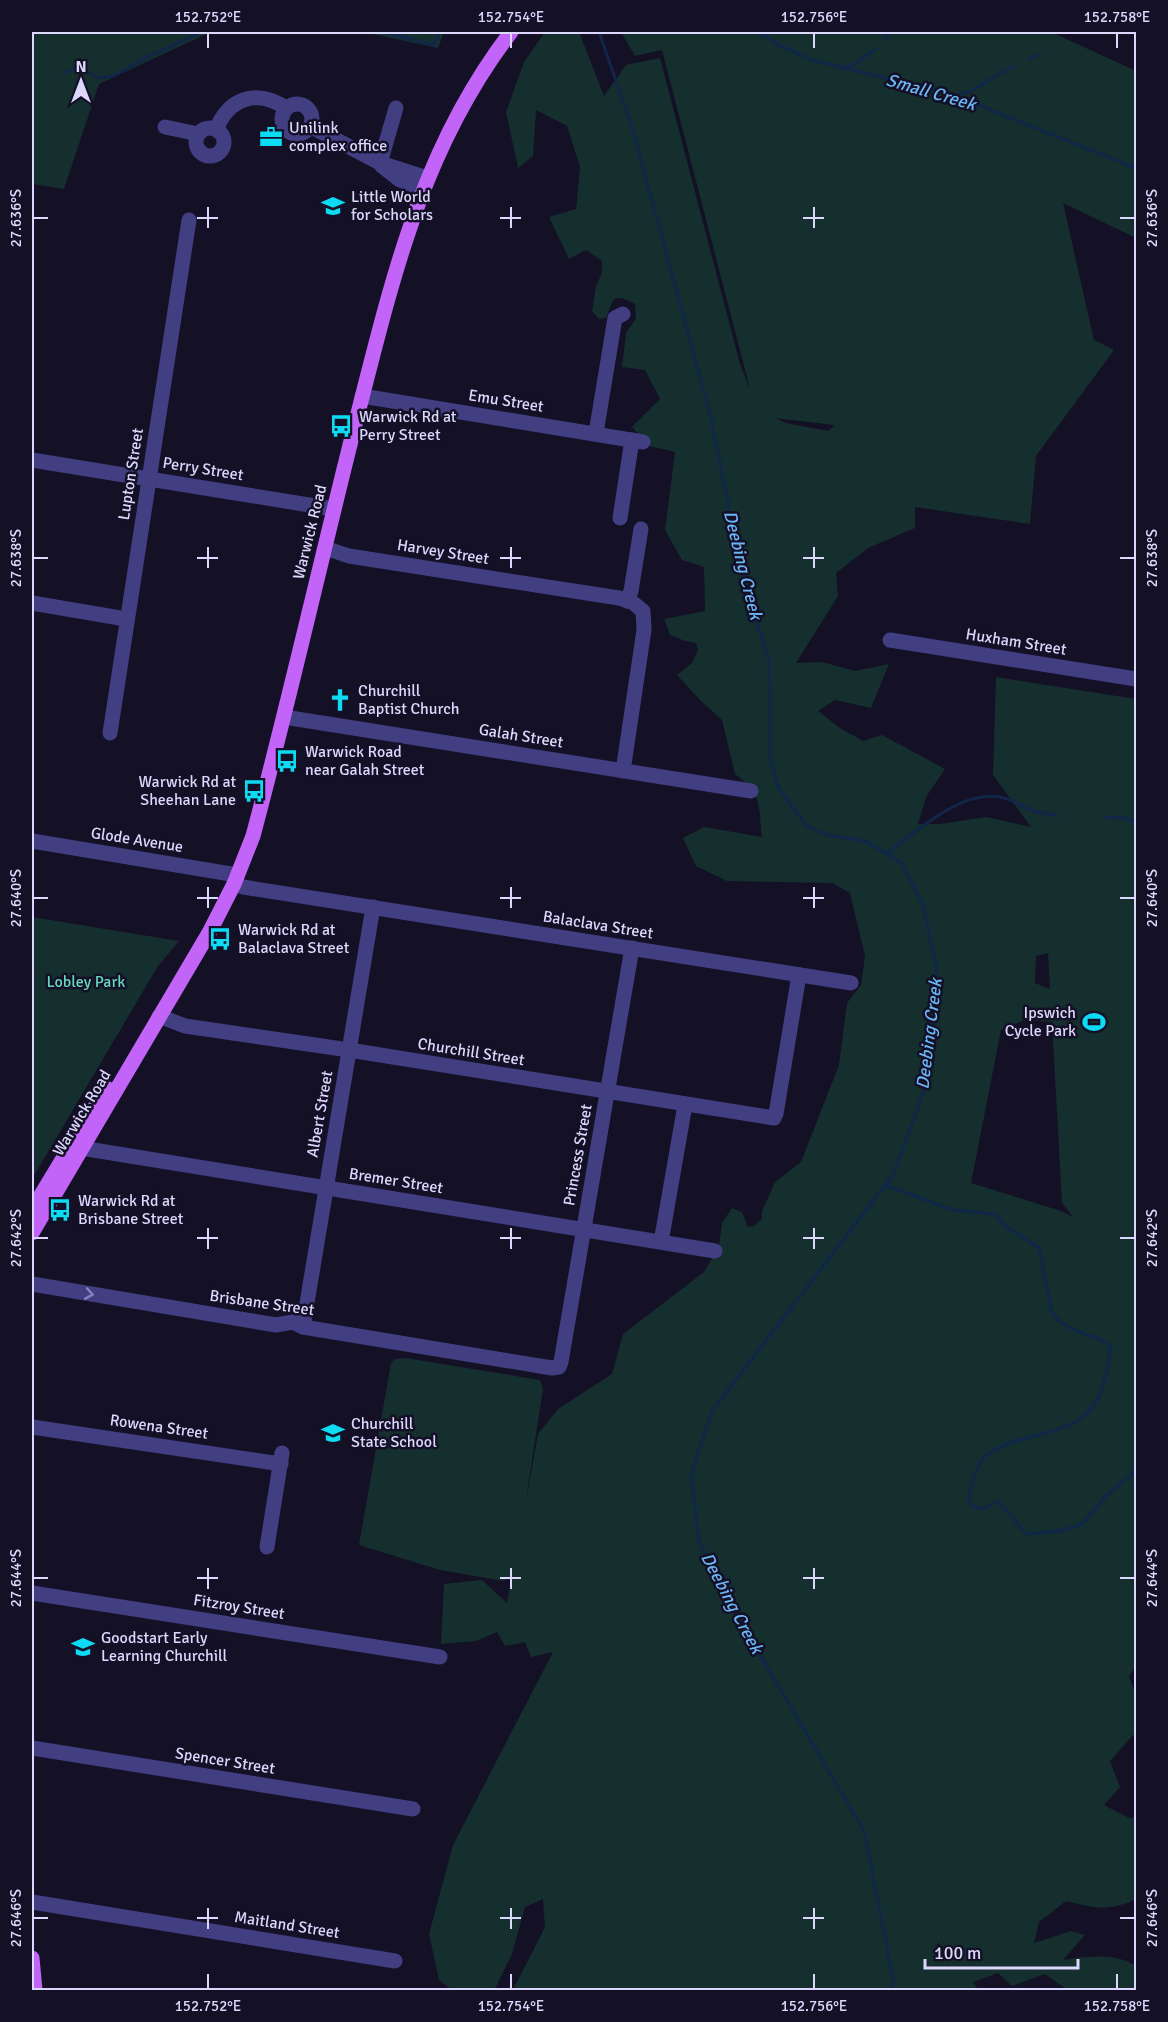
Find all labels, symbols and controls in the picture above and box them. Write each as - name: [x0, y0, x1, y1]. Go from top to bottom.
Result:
- text: 152.752°E: [175, 8, 241, 26]
- text: 152.754°E: [478, 8, 544, 26]
- text: 152.756°E: [781, 8, 847, 26]
- text: 152.758°E: [1084, 8, 1150, 26]
- north arrow: [51, 51, 111, 111]
- text: N: [75, 57, 87, 77]
- water label: Small Creek: [884, 69, 980, 116]
- place label: Unilink complex office: [289, 118, 387, 156]
- office icon: Unilink complex office: [258, 124, 284, 150]
- place label: Little World for Scholars: [351, 187, 433, 225]
- text: 27.636°S: [7, 189, 25, 247]
- text: 27.636°S: [1143, 189, 1161, 247]
- school or university icon: Little World for Scholars: [320, 193, 346, 219]
- street label: Emu Street: [467, 385, 545, 417]
- place label: Warwick Rd at Perry Street: [359, 407, 457, 445]
- bus stop icon: Warwick Rd at Perry Street: [328, 413, 354, 439]
- street label: Lupton Street: [114, 426, 148, 521]
- street label: Perry Street: [161, 453, 245, 485]
- street label: Warwick Road: [289, 483, 331, 581]
- water label: Deebing Creek: [719, 508, 768, 624]
- text: 27.638°S: [7, 529, 25, 587]
- text: 27.638°S: [1143, 529, 1161, 587]
- street label: Harvey Street: [396, 535, 491, 569]
- street label: Huxham Street: [964, 624, 1068, 660]
- place label: Churchill Baptist Church: [358, 681, 459, 719]
- church icon: Churchill Baptist Church: [327, 687, 353, 713]
- street label: Galah Street: [477, 719, 565, 753]
- place label: Warwick Road near Galah Street: [305, 742, 425, 780]
- bus stop icon: Warwick Road near Galah Street: [274, 748, 300, 774]
- place label: Warwick Rd at Sheehan Lane: [139, 772, 236, 810]
- bus stop icon: Warwick Rd at Sheehan Lane: [241, 778, 267, 804]
- street label: Glode Avenue: [89, 823, 185, 857]
- text: 27.640°S: [7, 869, 25, 927]
- text: 27.640°S: [1143, 869, 1161, 927]
- street label: Balaclava Street: [541, 906, 655, 944]
- place label: Warwick Rd at Balaclava Street: [238, 920, 350, 958]
- bus stop icon: Warwick Rd at Balaclava Street: [207, 926, 233, 952]
- park label: Lobley Park: [47, 972, 125, 992]
- water label: Deebing Creek: [911, 975, 947, 1091]
- place label: Ipswich Cycle Park: [1005, 1003, 1076, 1041]
- sports icon: Ipswich Cycle Park: [1081, 1009, 1107, 1035]
- street label: Churchill Street: [416, 1034, 526, 1070]
- street label: Warwick Road: [49, 1066, 115, 1160]
- street label: Albert Street: [303, 1069, 338, 1159]
- street label: Princess Street: [559, 1102, 597, 1207]
- street label: Bremer Street: [348, 1164, 445, 1198]
- place label: Warwick Rd at Brisbane Street: [78, 1191, 184, 1229]
- bus stop icon: Warwick Rd at Brisbane Street: [47, 1197, 73, 1223]
- text: 27.642°S: [7, 1209, 25, 1267]
- text: 27.642°S: [1143, 1209, 1161, 1267]
- street label: Brisbane Street: [208, 1286, 316, 1320]
- one-way arrow: [84, 1287, 94, 1299]
- street label: Rowena Street: [109, 1410, 210, 1444]
- place label: Churchill State School: [351, 1414, 437, 1452]
- school or university icon: Churchill State School: [320, 1420, 346, 1446]
- text: 27.644°S: [7, 1549, 25, 1607]
- water label: Deebing Creek: [696, 1549, 769, 1659]
- text: 27.644°S: [1143, 1549, 1161, 1607]
- street label: Fitzroy Street: [192, 1590, 286, 1624]
- place label: Goodstart Early Learning Churchill: [101, 1628, 228, 1666]
- school or university icon: Goodstart Early Learning Churchill: [70, 1634, 96, 1660]
- street label: Spencer Street: [174, 1743, 277, 1779]
- text: 27.646°S: [7, 1889, 25, 1947]
- text: 27.646°S: [1143, 1889, 1161, 1947]
- street label: Maitland Street: [233, 1907, 341, 1943]
- scale bar: [925, 1932, 1078, 1970]
- text: 100 m: [934, 1942, 981, 1964]
- text: 152.752°E: [175, 1997, 241, 2015]
- text: 152.754°E: [478, 1997, 544, 2015]
- text: 152.756°E: [781, 1997, 847, 2015]
- text: 152.758°E: [1084, 1997, 1150, 2015]

